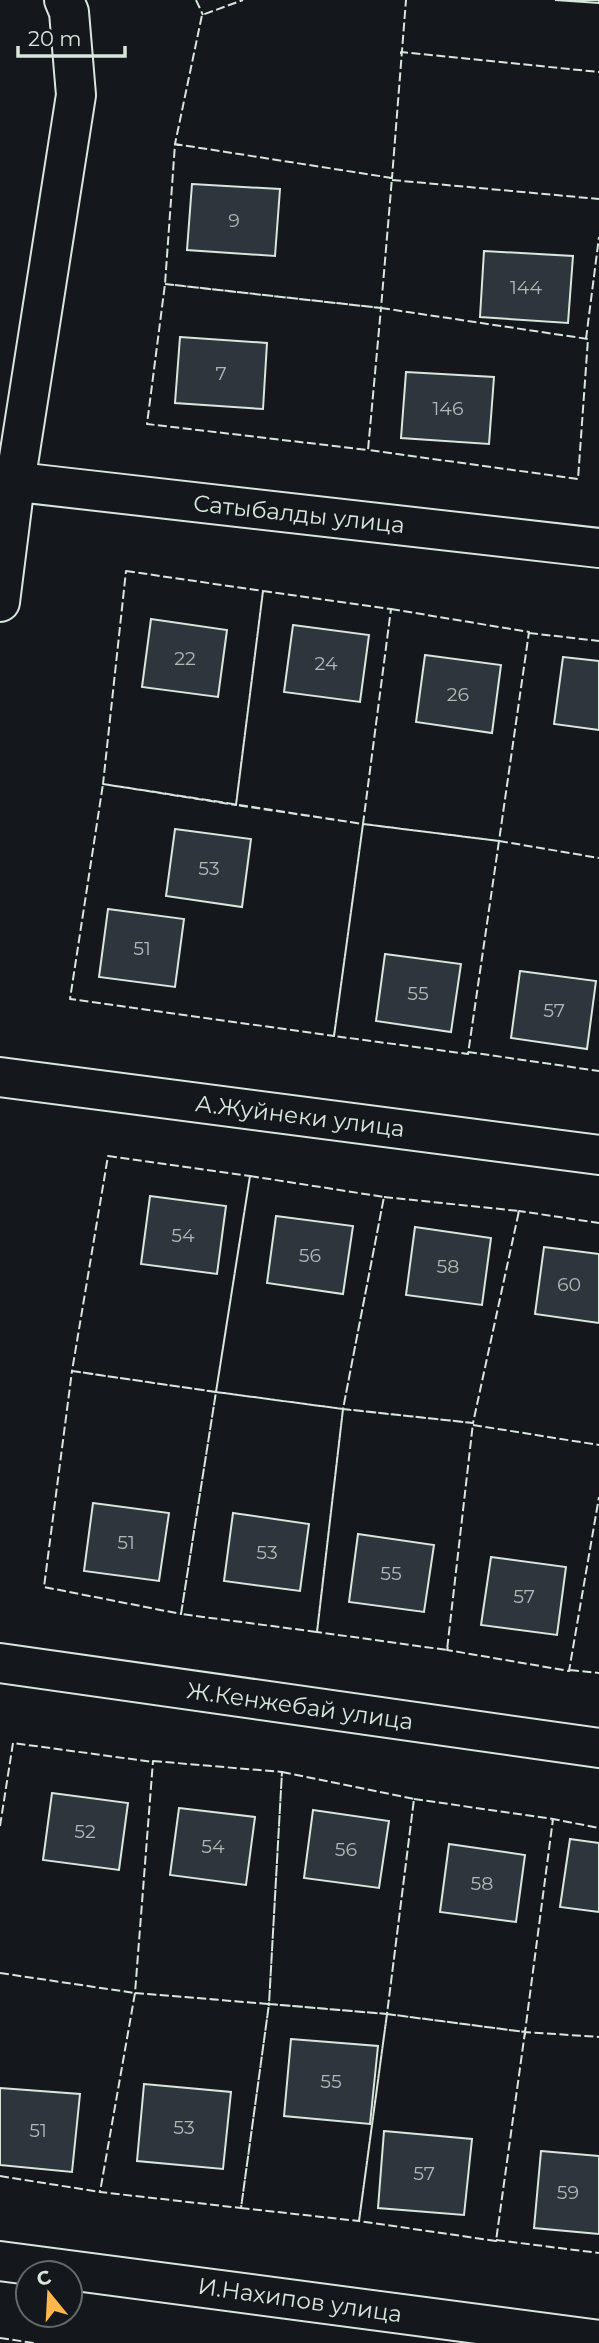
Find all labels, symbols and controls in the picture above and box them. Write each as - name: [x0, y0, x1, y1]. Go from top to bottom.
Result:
- scale bar: [18, 14, 124, 58]
- text: 20 m: [28, 26, 82, 51]
- house number: 9: [228, 209, 240, 232]
- house number: 144: [510, 276, 542, 299]
- house number: 7: [215, 362, 227, 385]
- house number: 146: [433, 397, 464, 420]
- street label: Сатыбалды улица: [192, 489, 406, 539]
- house number: 22: [174, 647, 196, 670]
- house number: 24: [315, 652, 338, 675]
- house number: 26: [447, 683, 469, 706]
- house number: 53: [198, 857, 220, 880]
- house number: 51: [133, 937, 151, 960]
- house number: 55: [407, 982, 429, 1005]
- house number: 57: [543, 999, 565, 1022]
- street label: А.Жуйнеки улица: [194, 1089, 406, 1143]
- house number: 54: [171, 1224, 195, 1247]
- house number: 56: [299, 1244, 321, 1267]
- house number: 58: [437, 1255, 459, 1278]
- house number: 60: [557, 1273, 581, 1296]
- house number: 51: [117, 1531, 135, 1554]
- house number: 53: [256, 1541, 278, 1564]
- house number: 55: [380, 1562, 402, 1585]
- house number: 57: [513, 1585, 535, 1608]
- street label: Ж.Кенжебай улица: [185, 1676, 415, 1736]
- house number: 52: [74, 1820, 96, 1843]
- house number: 54: [201, 1835, 225, 1858]
- house number: 56: [335, 1838, 357, 1861]
- house number: 58: [471, 1872, 493, 1895]
- house number: 55: [320, 2070, 342, 2093]
- house number: 53: [173, 2116, 195, 2139]
- house number: 51: [29, 2119, 47, 2142]
- house number: 57: [413, 2162, 435, 2185]
- house number: 59: [557, 2181, 579, 2204]
- north arrow: [14, 2259, 84, 2329]
- text: С: [34, 2265, 54, 2291]
- street label: И.Нахипов улица: [196, 2272, 404, 2328]

